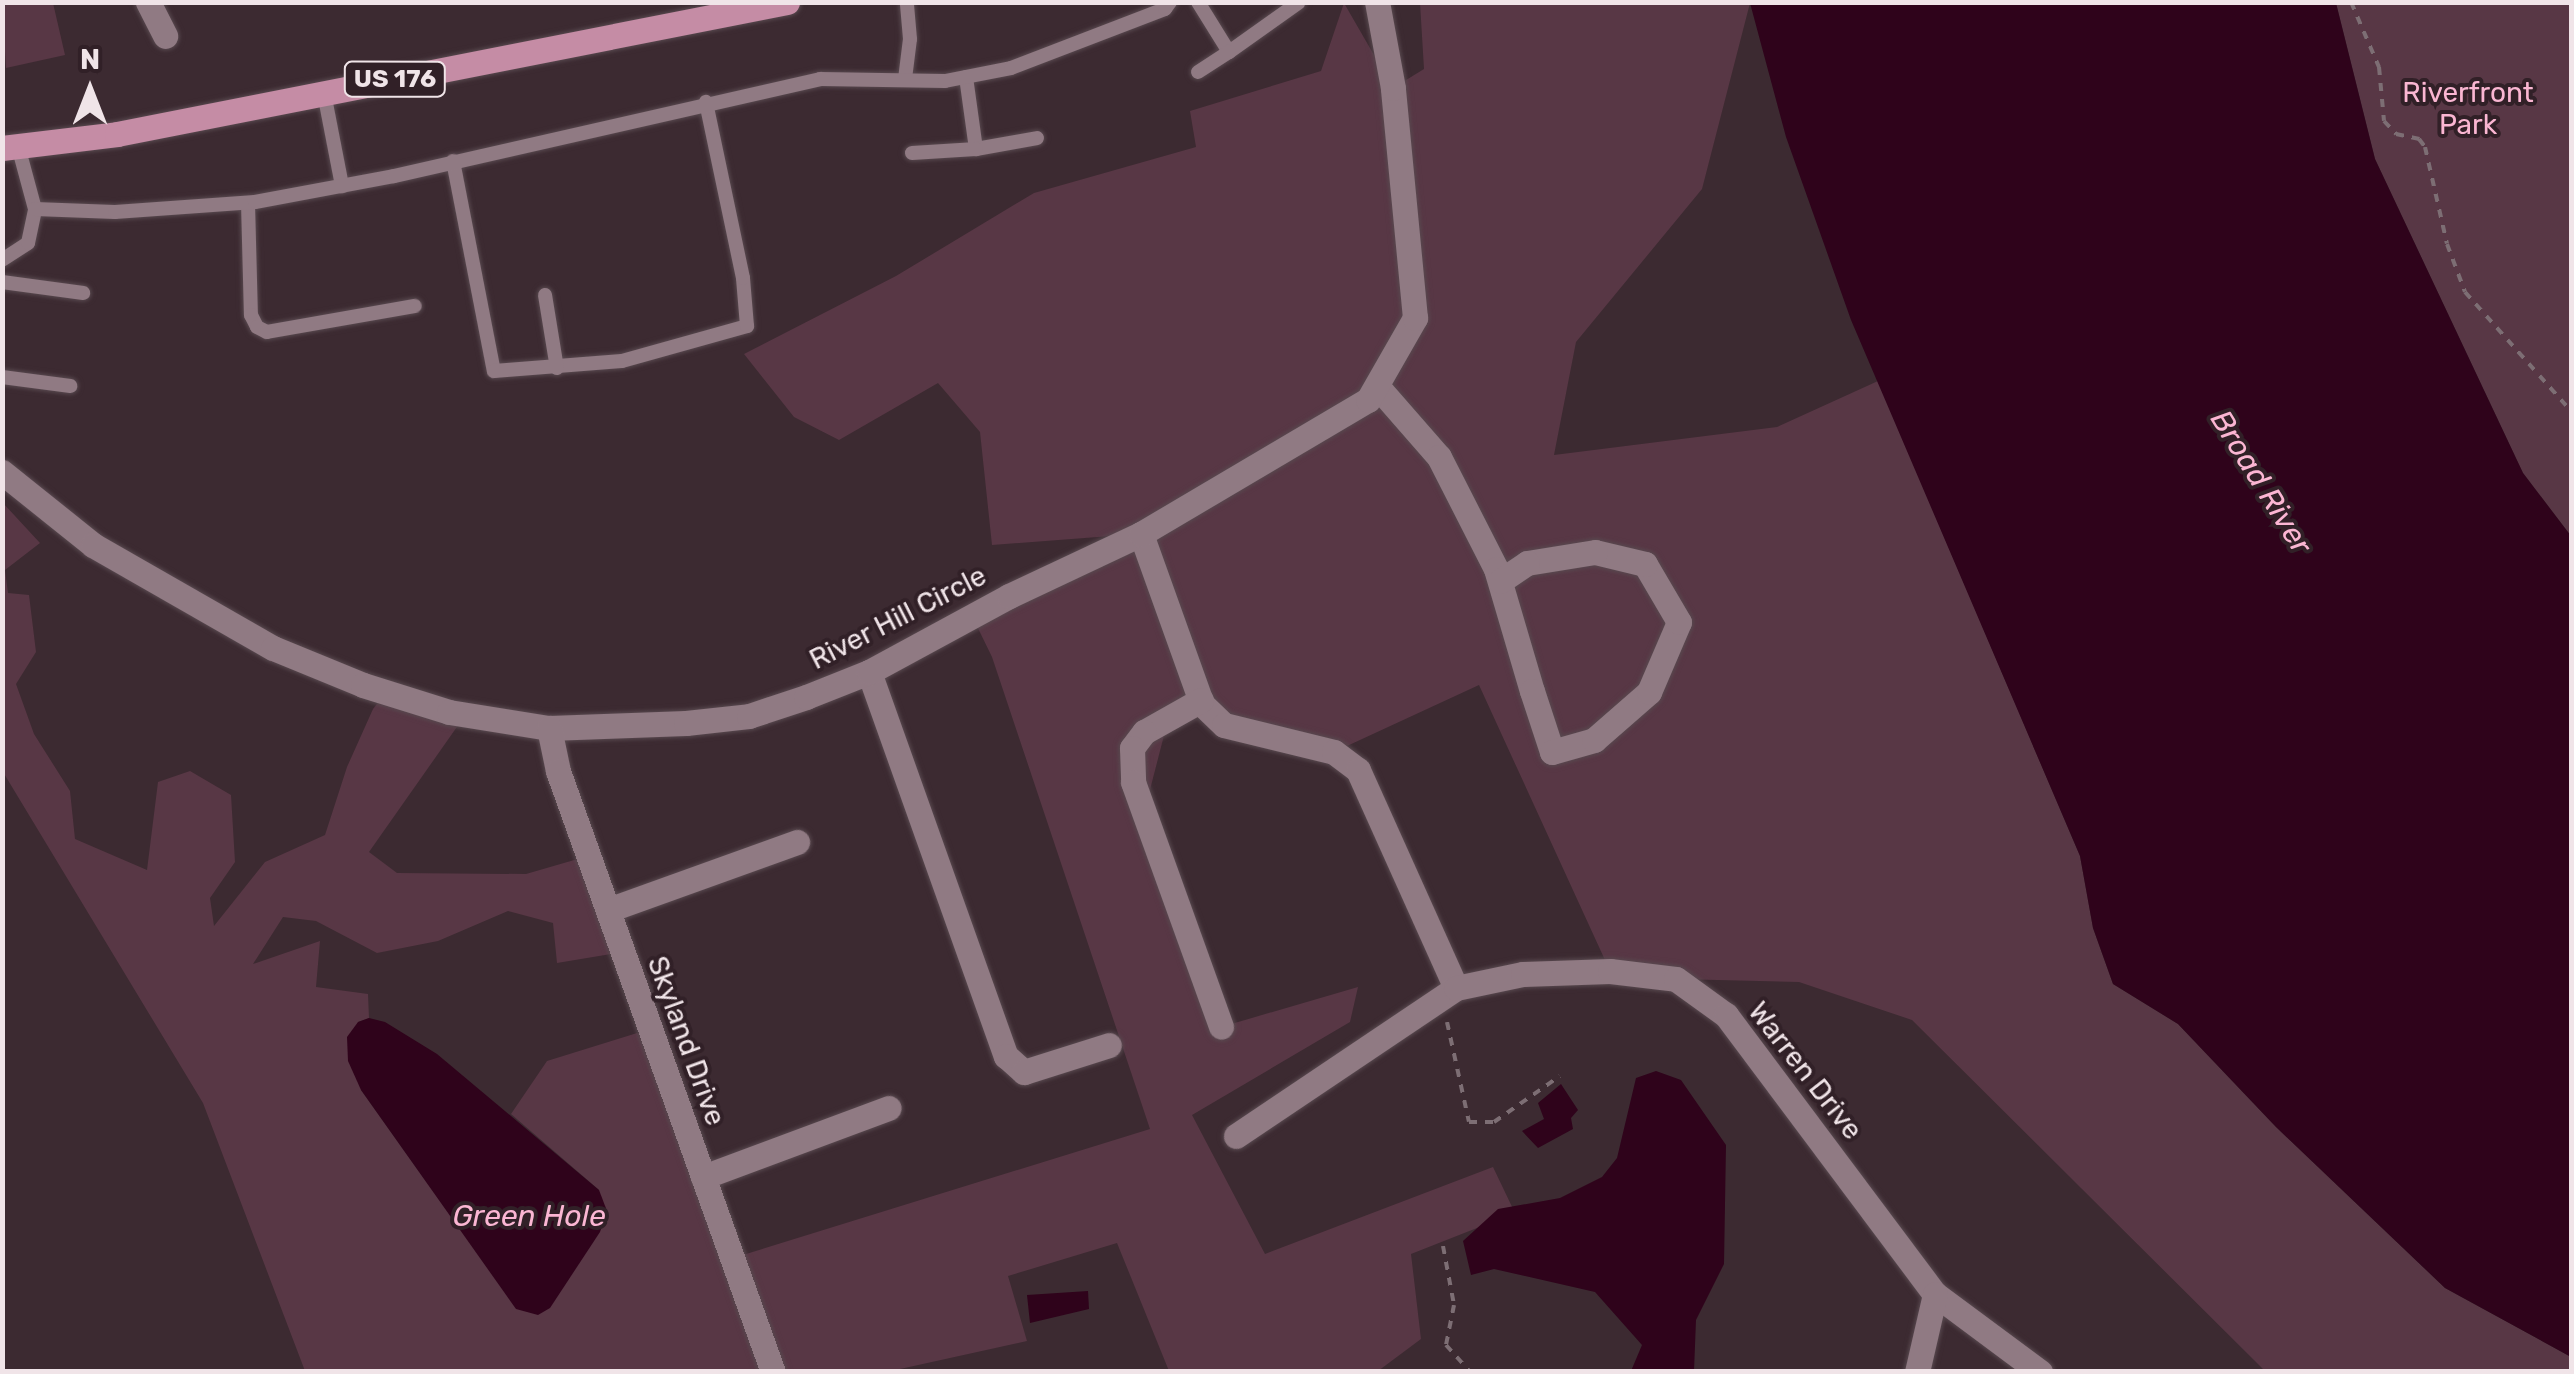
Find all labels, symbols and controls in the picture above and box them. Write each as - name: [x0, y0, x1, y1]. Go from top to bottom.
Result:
- north arrow: [40, 40, 140, 140]
- text: N: [80, 43, 100, 76]
- road number: US 176: [342, 59, 448, 99]
- park label: Riverfront Park: [2402, 76, 2534, 142]
- water label: Broad River: [2203, 404, 2319, 560]
- street label: River Hill Circle: [804, 559, 992, 677]
- street label: Skyland Drive: [640, 952, 732, 1130]
- street label: Warren Drive: [1741, 996, 1869, 1146]
- water label: Green Hole: [452, 1198, 606, 1234]

